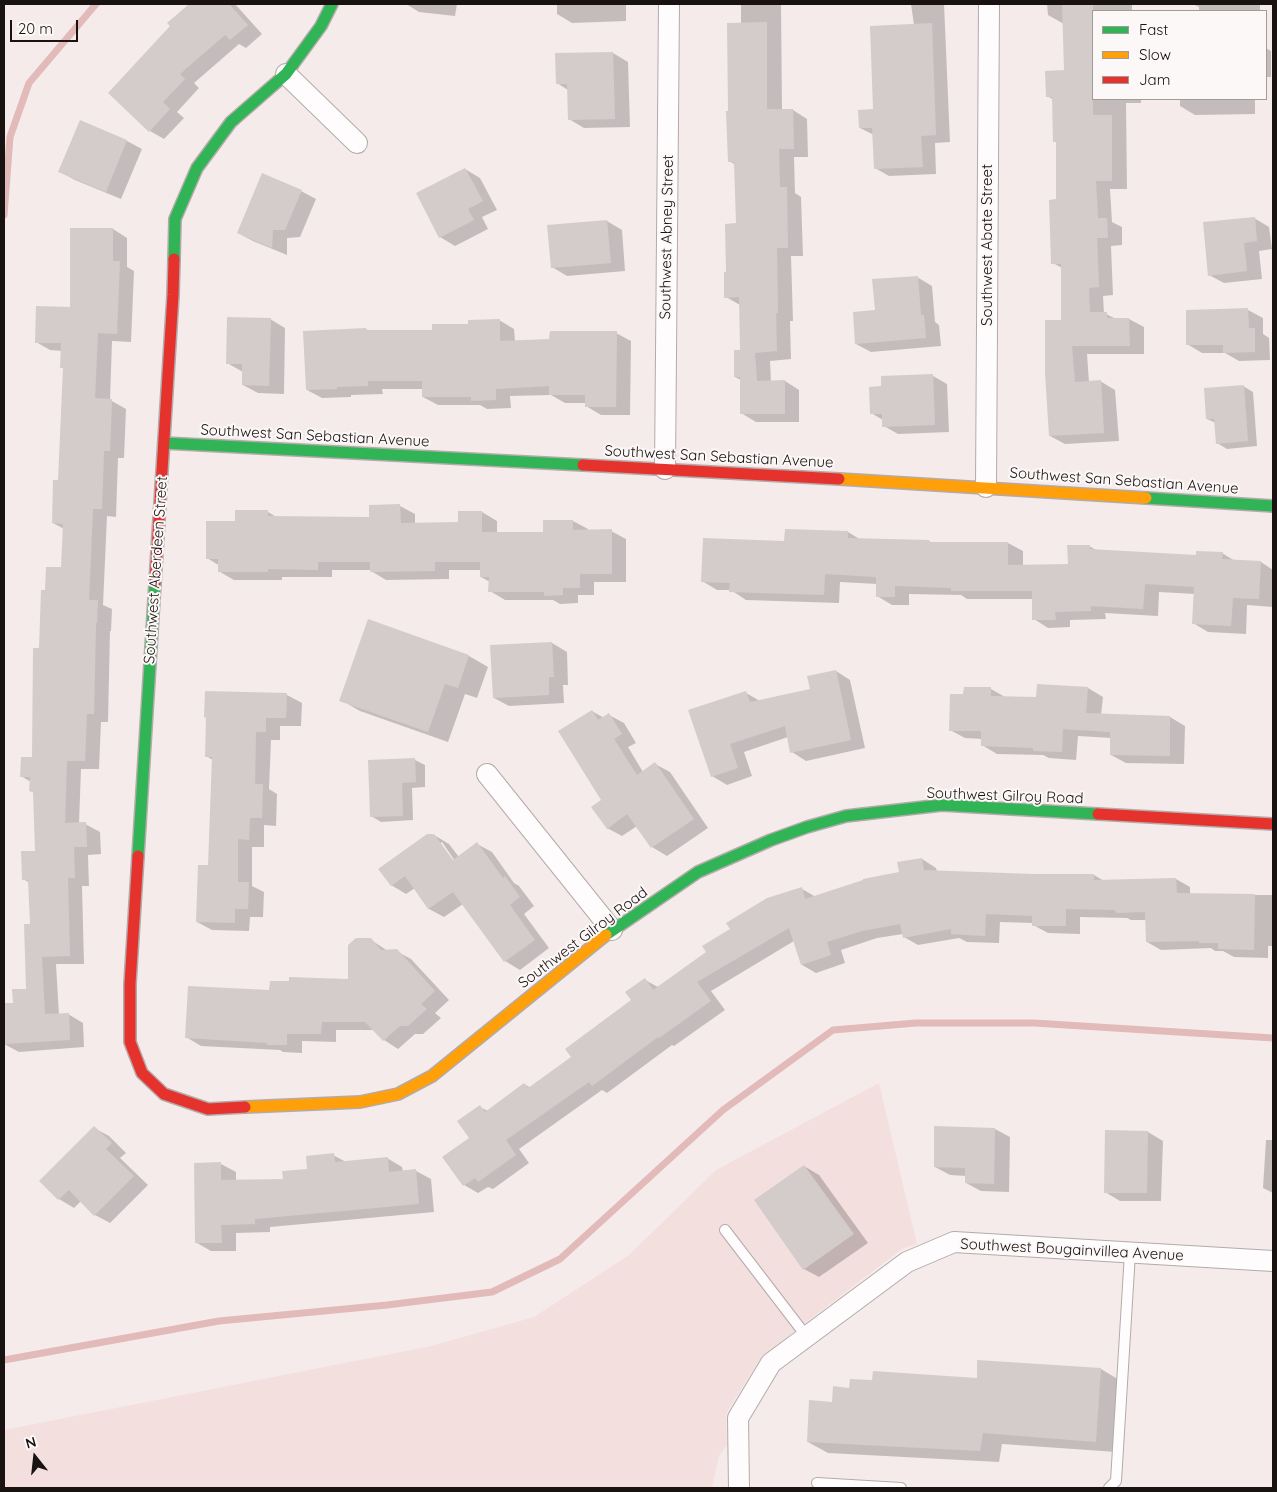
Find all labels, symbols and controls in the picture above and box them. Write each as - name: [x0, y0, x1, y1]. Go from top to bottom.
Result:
- scale bar: [12, 10, 80, 42]
- legend: [1092, 10, 1267, 100]
- text: 20 m: [18, 19, 53, 38]
- text: Fast: [1139, 20, 1168, 39]
- text: Slow: [1139, 45, 1171, 64]
- text: Jam: [1139, 70, 1170, 89]
- street label: Southwest Abney Street: [657, 154, 677, 320]
- street label: Southwest Abate Street: [978, 164, 996, 326]
- street label: Southwest San Sebastian Avenue: [200, 421, 430, 451]
- street label: Southwest San Sebastian Avenue: [604, 442, 834, 472]
- street label: Southwest San Sebastian Avenue: [1009, 464, 1239, 498]
- street label: Southwest Aberdeen Street: [140, 476, 172, 664]
- street label: Southwest Gilroy Road: [926, 784, 1084, 808]
- street label: Southwest Gilroy Road: [515, 884, 651, 992]
- street label: Southwest Bougainvillea Avenue: [960, 1235, 1184, 1265]
- north arrow: [10, 1432, 60, 1482]
- text: N: [23, 1433, 38, 1453]

